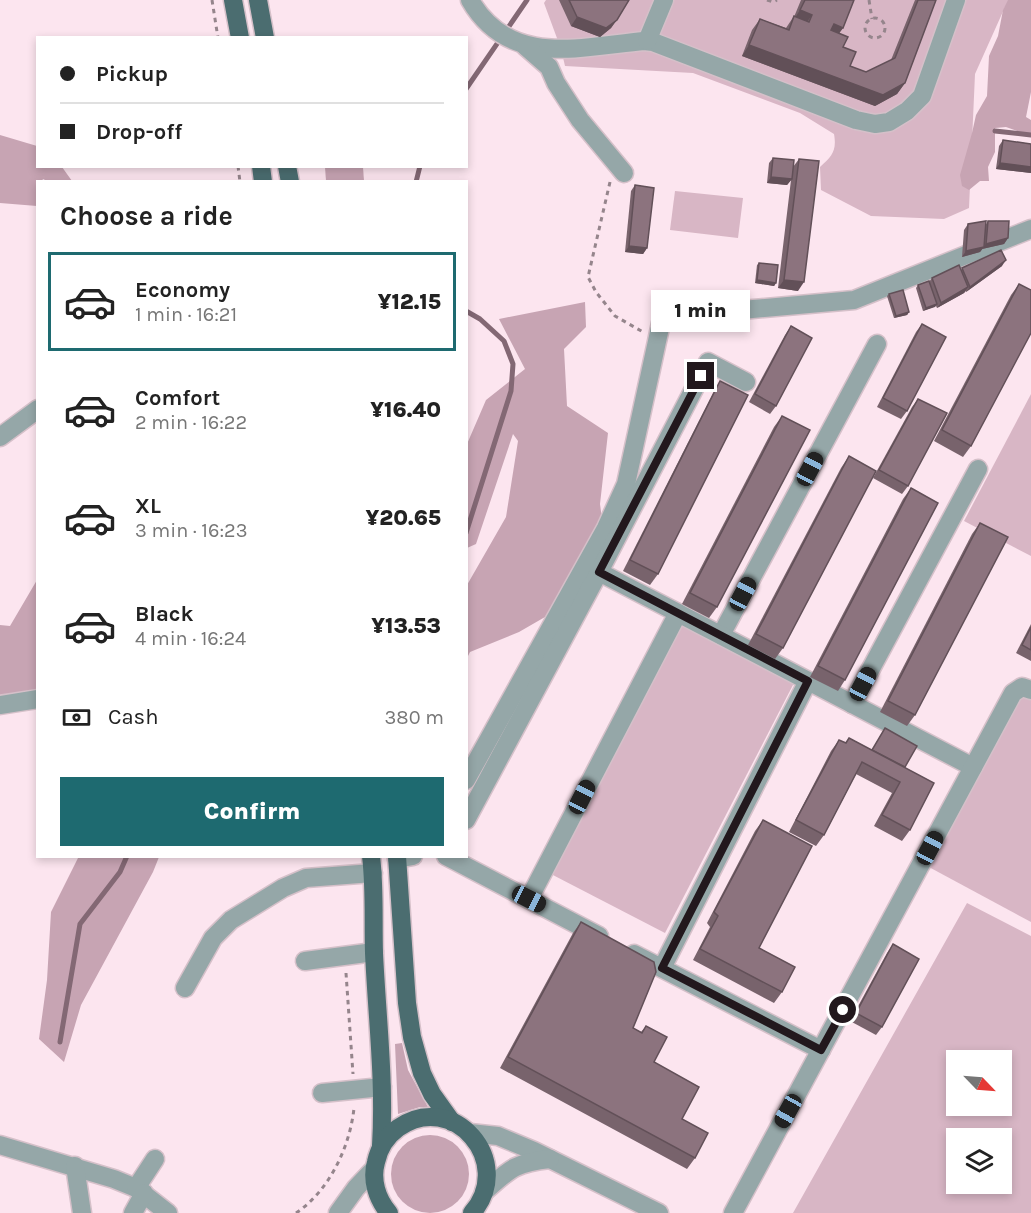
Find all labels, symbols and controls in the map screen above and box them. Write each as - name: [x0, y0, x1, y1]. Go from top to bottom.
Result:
- text: Pickup: [96, 61, 168, 87]
- text: Drop-off: [96, 119, 182, 145]
- text: Choose a ride: [60, 200, 233, 232]
- icon: car: [63, 275, 117, 329]
- text: Economy: [135, 277, 230, 303]
- text: ¥12.15: [378, 289, 441, 315]
- callout: 1 min: [652, 289, 750, 331]
- text: 1 min: [674, 299, 727, 322]
- text: 1 min · 16:21: [135, 303, 237, 326]
- route end: [687, 362, 714, 389]
- icon: car: [63, 383, 117, 437]
- text: Comfort: [135, 385, 220, 411]
- text: ¥16.40: [370, 397, 441, 423]
- text: 2 min · 16:22: [135, 411, 247, 434]
- car: [794, 449, 826, 489]
- icon: car: [63, 491, 117, 545]
- text: XL: [135, 493, 161, 519]
- text: ¥20.65: [366, 505, 441, 531]
- text: 3 min · 16:23: [135, 519, 247, 542]
- car: [727, 574, 759, 614]
- icon: car: [63, 599, 117, 653]
- text: Black: [135, 601, 194, 627]
- text: ¥13.53: [371, 613, 441, 639]
- text: 4 min · 16:24: [135, 627, 246, 650]
- car: [847, 664, 879, 704]
- icon: cash: [60, 701, 93, 734]
- text: Cash: [108, 704, 158, 730]
- text: 380 m: [385, 706, 444, 729]
- button: Confirm: [60, 777, 444, 846]
- car: [566, 777, 598, 817]
- car: [914, 828, 946, 868]
- car: [509, 883, 549, 915]
- route start: [829, 996, 856, 1023]
- north arrow: [946, 1050, 1012, 1116]
- map controls: [946, 1050, 1012, 1194]
- car: [771, 1091, 805, 1131]
- button: layers: [946, 1128, 1012, 1194]

